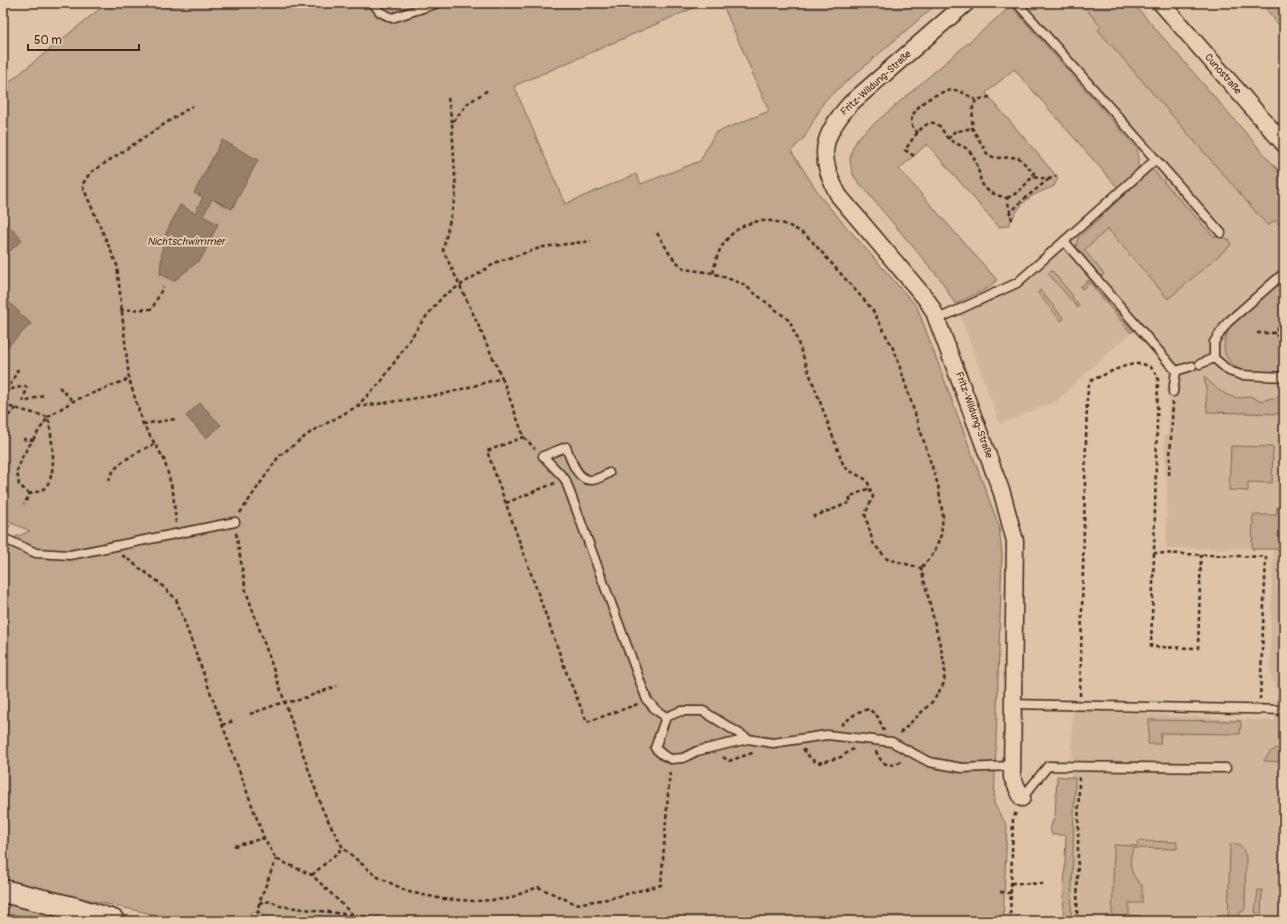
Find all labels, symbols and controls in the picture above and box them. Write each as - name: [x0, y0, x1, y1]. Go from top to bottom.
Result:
- scale bar: [28, 26, 139, 52]
- text: 50 m: [34, 33, 62, 48]
- street label: Fritz-Wildung-Straße: [838, 48, 914, 118]
- street label: Cunostraße: [1202, 51, 1244, 97]
- water label: Nichtschwimmer: [147, 235, 227, 248]
- street label: Fritz-Wildung-Straße: [953, 370, 995, 460]

